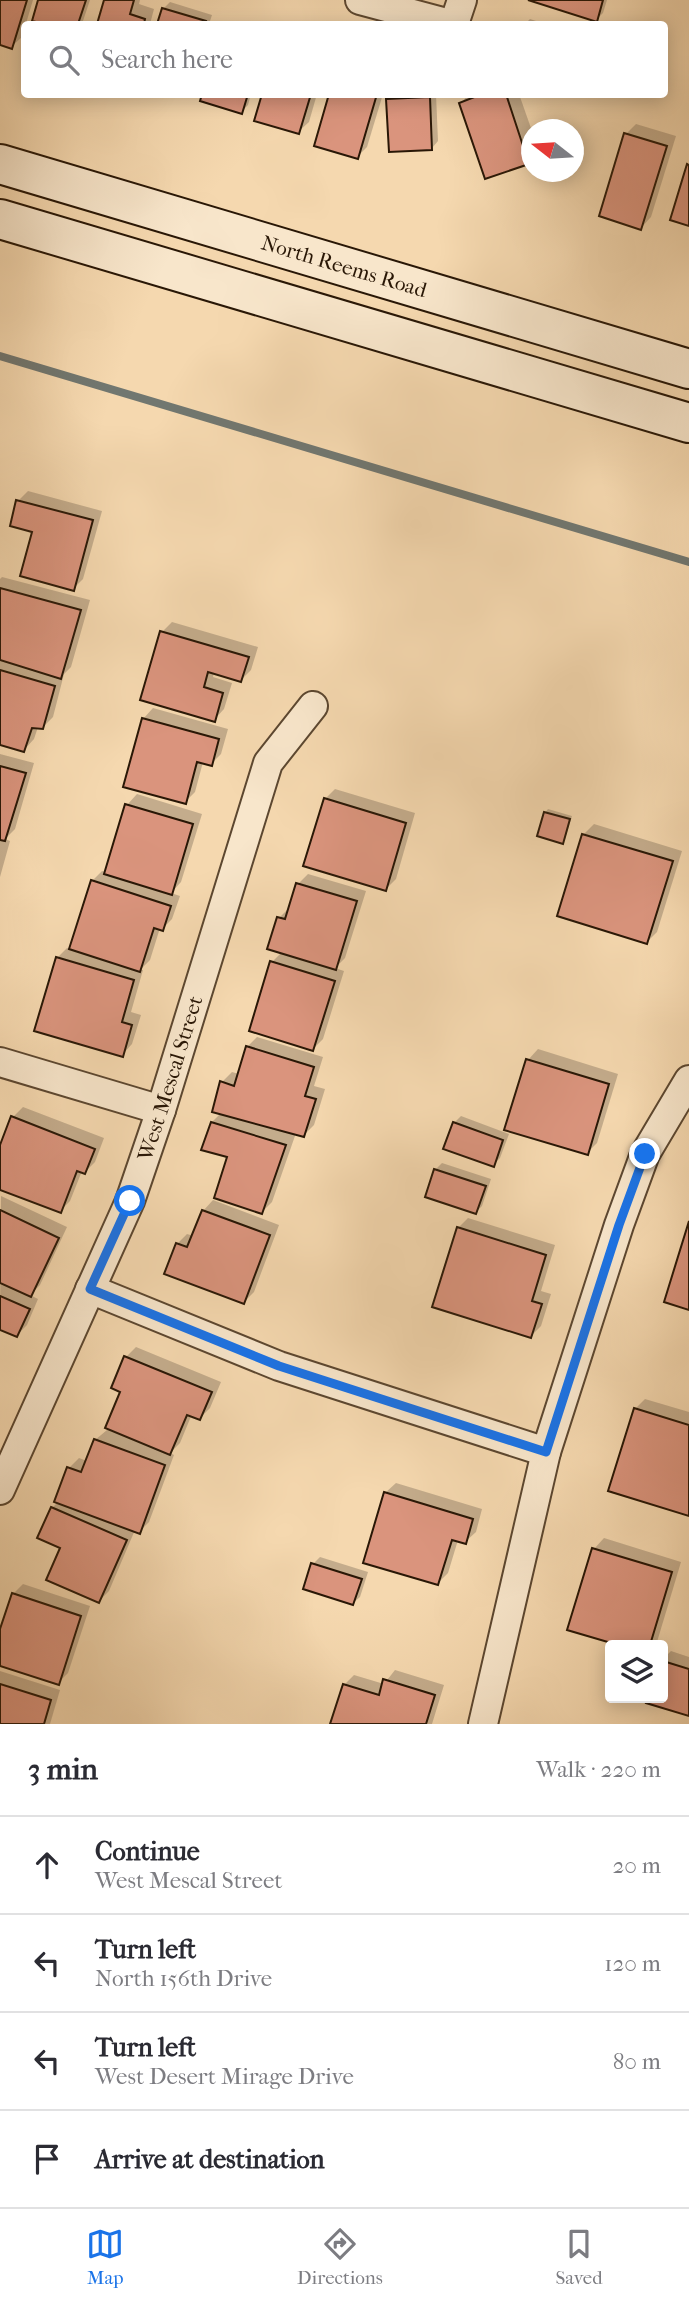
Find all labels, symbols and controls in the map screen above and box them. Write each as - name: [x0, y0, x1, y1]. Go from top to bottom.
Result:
- search box: [21, 21, 668, 98]
- icon: search: [45, 41, 83, 79]
- text: Search here: [101, 44, 233, 75]
- north arrow: [521, 119, 584, 182]
- street label: North Reems Road: [259, 230, 430, 302]
- street label: West Mescal Street: [132, 993, 208, 1165]
- route end: [629, 1138, 660, 1169]
- route start: [114, 1185, 145, 1216]
- map controls: [605, 1640, 668, 1703]
- button: layers: [605, 1640, 668, 1703]
- text: 3 min: [28, 1752, 98, 1787]
- text: Walk · 220 m: [536, 1756, 661, 1783]
- text: Continue: [95, 1836, 200, 1867]
- icon: ahead: [28, 1846, 66, 1884]
- text: 20 m: [612, 1852, 661, 1879]
- text: West Mescal Street: [95, 1867, 282, 1894]
- text: Turn left: [95, 1934, 196, 1965]
- icon: left: [28, 1944, 66, 1982]
- text: 120 m: [604, 1950, 661, 1977]
- text: North 156th Drive: [95, 1965, 272, 1992]
- text: Turn left: [95, 2032, 196, 2063]
- icon: left: [28, 2042, 66, 2080]
- text: 80 m: [613, 2048, 661, 2075]
- text: West Desert Mirage Drive: [95, 2063, 354, 2090]
- icon: arrive: [28, 2140, 66, 2178]
- text: Arrive at destination: [95, 2144, 325, 2175]
- tab: Map: [86, 2225, 124, 2289]
- tab: Directions: [297, 2225, 383, 2289]
- tab: Saved: [555, 2225, 603, 2289]

